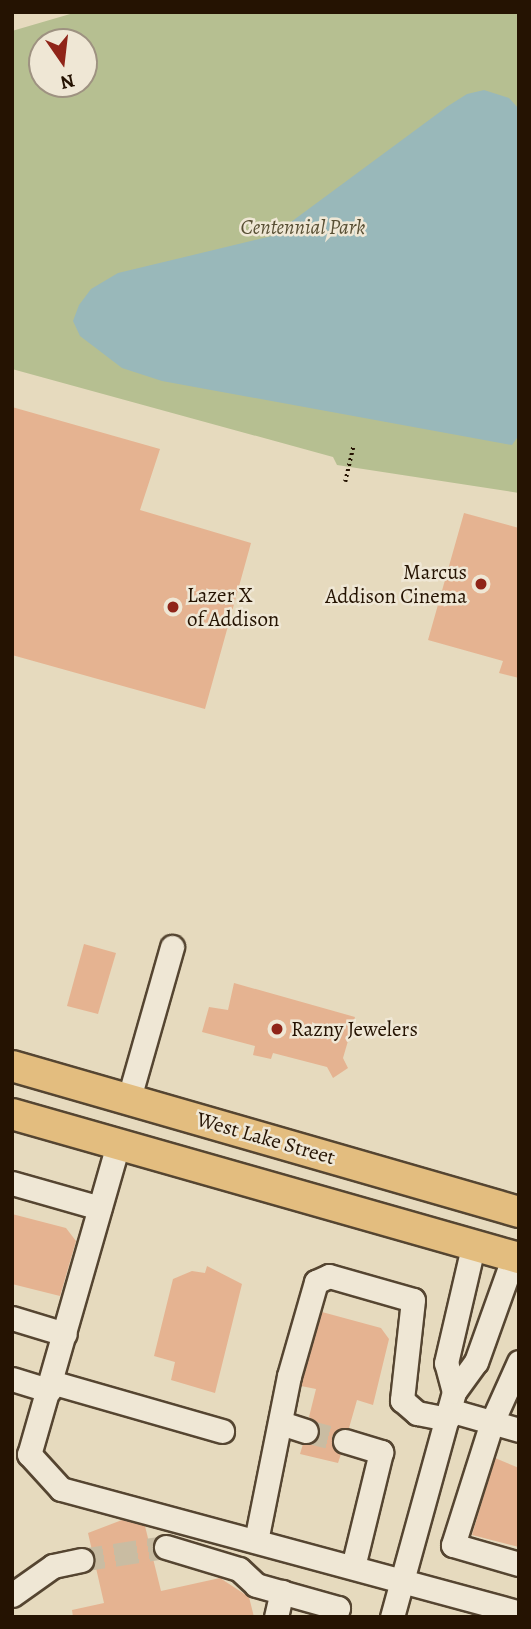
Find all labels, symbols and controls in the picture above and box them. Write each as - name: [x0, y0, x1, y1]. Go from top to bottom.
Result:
- north arrow: [28, 28, 98, 98]
- text: N: [58, 67, 77, 96]
- park label: Centennial Park: [241, 214, 365, 240]
- place label: Marcus Addison Cinema: [325, 559, 467, 609]
- marker: Marcus Addison Cinema: [473, 576, 489, 592]
- place label: Lazer X of Addison: [187, 582, 279, 632]
- marker: Lazer X of Addison: [165, 599, 181, 615]
- place label: Razny Jewelers: [291, 1016, 418, 1042]
- marker: Razny Jewelers: [269, 1021, 285, 1037]
- street label: West Lake Street: [194, 1106, 338, 1170]

